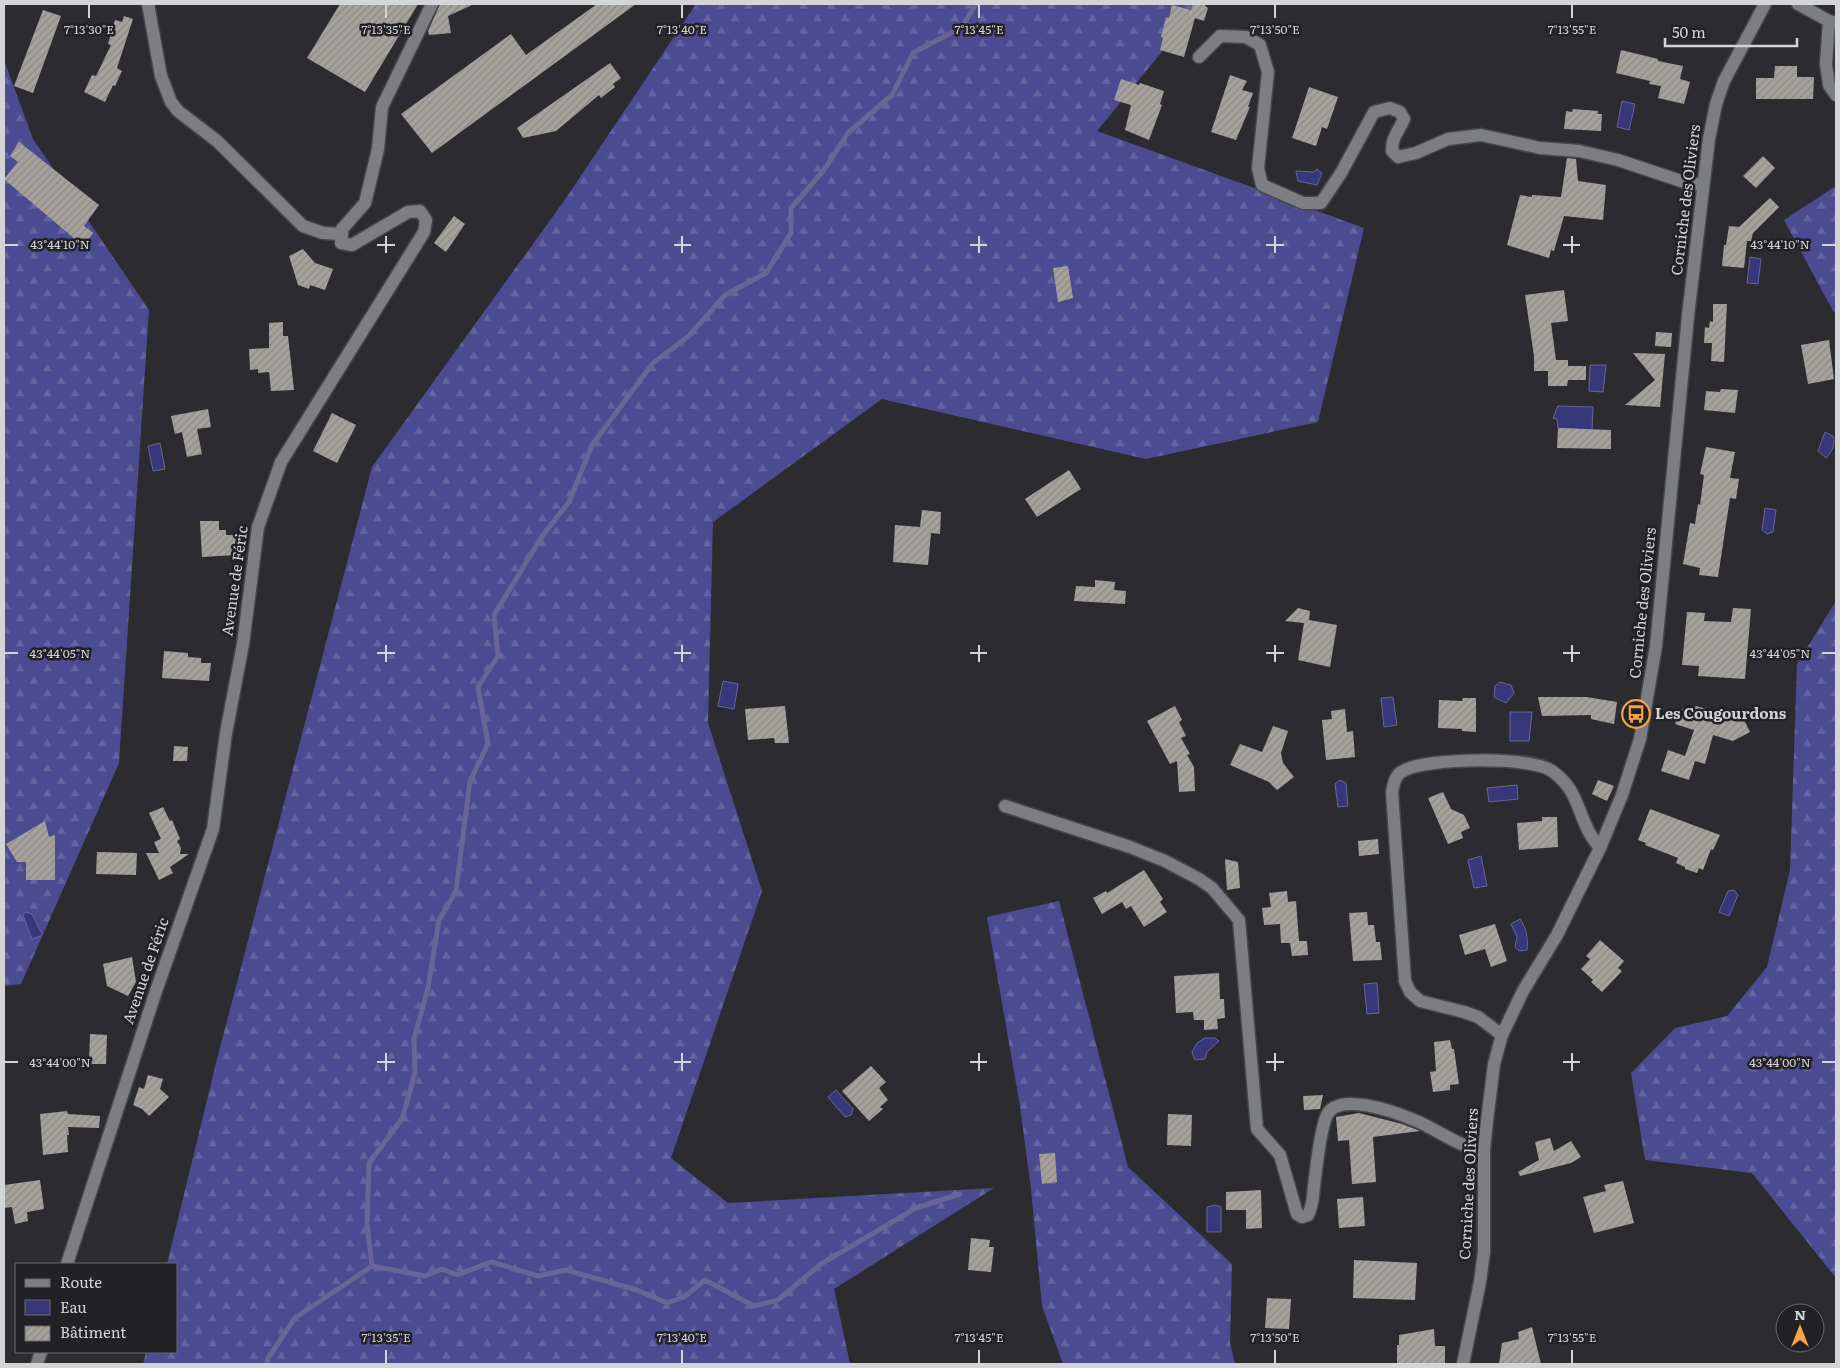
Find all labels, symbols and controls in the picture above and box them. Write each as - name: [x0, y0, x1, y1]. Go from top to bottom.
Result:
- scale bar: [1665, 15, 1798, 47]
- text: 7°13'30"E: [64, 20, 114, 38]
- text: 7°13'35"E: [361, 20, 411, 38]
- text: 7°13'40"E: [657, 20, 707, 38]
- text: 7°13'45"E: [954, 20, 1004, 38]
- text: 7°13'50"E: [1250, 20, 1300, 38]
- text: 7°13'55"E: [1548, 20, 1597, 38]
- text: 50 m: [1672, 20, 1706, 43]
- street label: Corniche des Oliviers: [1664, 123, 1705, 277]
- text: 43°44'10"N: [30, 235, 90, 253]
- text: 43°44'10"N: [1750, 235, 1810, 253]
- street label: Avenue de Féric: [214, 524, 253, 638]
- street label: Corniche des Oliviers: [1622, 526, 1661, 679]
- text: 43°44'05"N: [30, 644, 90, 662]
- text: 43°44'05"N: [1750, 644, 1810, 662]
- bus stop icon: Les Cougourdons: [1621, 699, 1651, 729]
- place label: Les Cougourdons: [1655, 701, 1787, 724]
- street label: Avenue de Féric: [116, 914, 174, 1027]
- text: 43°44'00"N: [29, 1053, 91, 1071]
- text: 43°44'00"N: [1749, 1053, 1811, 1071]
- street label: Corniche des Oliviers: [1452, 1107, 1483, 1260]
- legend: [15, 1263, 178, 1353]
- text: Route: [60, 1270, 102, 1293]
- text: Eau: [60, 1295, 87, 1318]
- north arrow: [1775, 1303, 1825, 1353]
- text: N: [1794, 1304, 1806, 1324]
- text: Bâtiment: [60, 1320, 126, 1343]
- text: 7°13'35"E: [361, 1328, 411, 1346]
- text: 7°13'40"E: [657, 1328, 707, 1346]
- text: 7°13'45"E: [954, 1328, 1004, 1346]
- text: 7°13'50"E: [1250, 1328, 1300, 1346]
- text: 7°13'55"E: [1548, 1328, 1597, 1346]

